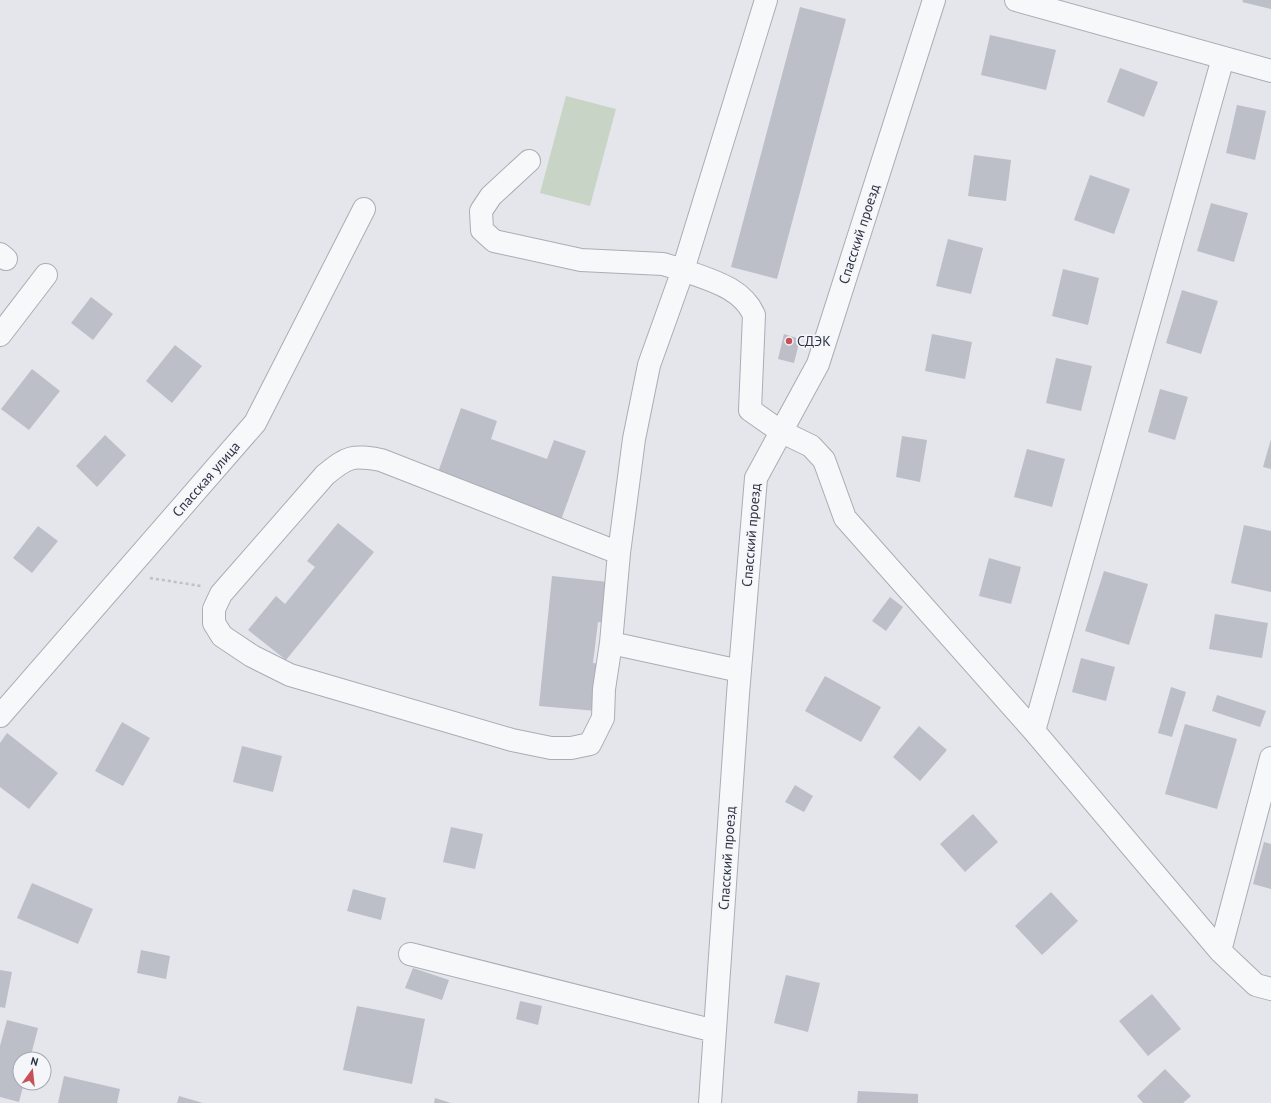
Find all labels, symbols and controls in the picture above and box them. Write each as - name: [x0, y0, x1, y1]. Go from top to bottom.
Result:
- street label: Спасский проезд: [834, 181, 884, 286]
- place label: СДЭК: [797, 332, 831, 350]
- marker: СДЭК: [784, 336, 794, 346]
- street label: Спасская улица: [168, 437, 244, 521]
- street label: Спасский проезд: [738, 482, 765, 588]
- street label: Спасский проезд: [714, 805, 740, 910]
- north arrow: [12, 1051, 52, 1091]
- text: N: [29, 1054, 40, 1069]

